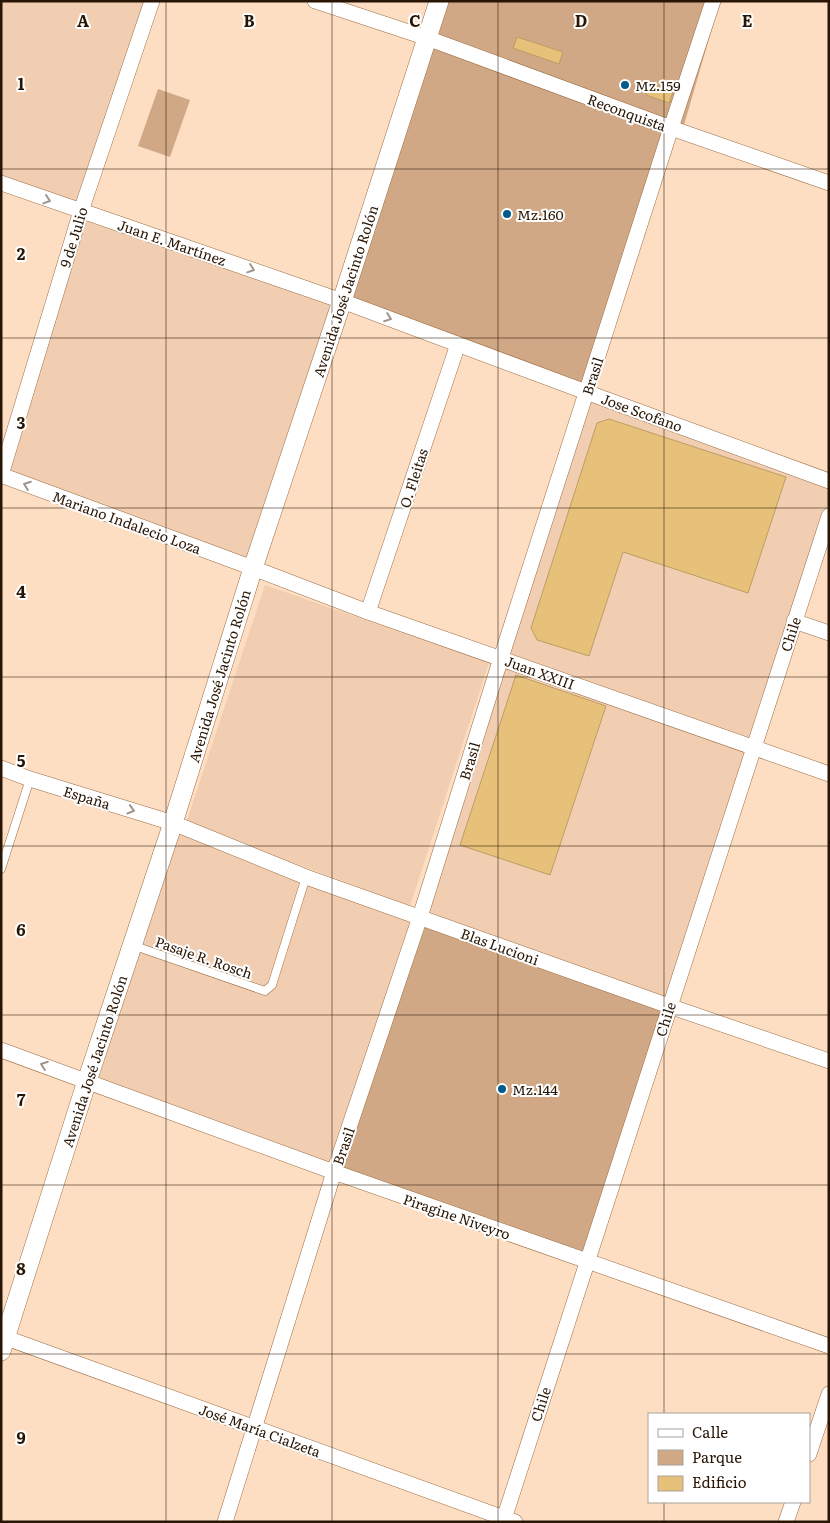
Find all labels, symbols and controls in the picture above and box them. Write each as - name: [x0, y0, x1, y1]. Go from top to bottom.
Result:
- text: A: [77, 8, 89, 32]
- text: B: [243, 8, 255, 32]
- text: C: [409, 8, 421, 32]
- text: D: [575, 8, 587, 32]
- text: E: [742, 8, 753, 32]
- text: 1: [18, 71, 25, 95]
- place label: Mz.159: [635, 75, 681, 95]
- marker: Mz.159: [619, 79, 631, 91]
- street label: Reconquista: [585, 89, 669, 136]
- one-way arrow: [42, 194, 51, 204]
- street label: Avenida José Jacinto Rolón: [308, 202, 382, 380]
- street label: 9 de Julio: [54, 204, 92, 270]
- place label: Mz.160: [517, 204, 564, 224]
- marker: Mz.160: [501, 208, 513, 220]
- street label: Juan E. Martínez: [115, 214, 229, 270]
- text: 2: [17, 241, 26, 265]
- one-way arrow: [246, 264, 254, 274]
- one-way arrow: [383, 312, 392, 322]
- street label: Brasil: [576, 354, 608, 398]
- street label: Jose Scofano: [599, 388, 685, 436]
- text: 3: [17, 410, 26, 434]
- street label: O. Fleitas: [394, 446, 432, 510]
- one-way arrow: [23, 481, 31, 491]
- street label: Mariano Indalecio Loza: [50, 486, 205, 558]
- text: 4: [16, 579, 26, 603]
- street label: Avenida José Jacinto Rolón: [183, 587, 255, 765]
- street label: Chile: [775, 614, 805, 654]
- street label: Juan XXIII: [502, 650, 578, 694]
- street label: Brasil: [454, 739, 484, 783]
- text: 5: [17, 748, 26, 772]
- street label: España: [61, 780, 113, 814]
- one-way arrow: [126, 805, 134, 815]
- text: 6: [16, 917, 26, 941]
- street label: Blas Lucioni: [458, 923, 542, 969]
- street label: Pasaje R. Rosch: [153, 931, 255, 983]
- street label: Avenida José Jacinto Rolón: [57, 972, 131, 1150]
- street label: Chile: [650, 999, 680, 1039]
- one-way arrow: [40, 1061, 49, 1071]
- place label: Mz.144: [512, 1079, 558, 1099]
- marker: Mz.144: [496, 1083, 508, 1095]
- text: 7: [17, 1087, 26, 1111]
- street label: Brasil: [327, 1124, 359, 1168]
- street label: Piragine Niveyro: [401, 1188, 513, 1244]
- text: 8: [16, 1256, 26, 1280]
- street label: Chile: [525, 1384, 555, 1424]
- street label: José María Cialzeta: [196, 1399, 324, 1461]
- legend: [648, 1413, 810, 1503]
- text: Calle: [692, 1420, 728, 1443]
- text: 9: [16, 1425, 26, 1449]
- text: Parque: [692, 1445, 742, 1468]
- text: Edificio: [692, 1470, 747, 1493]

